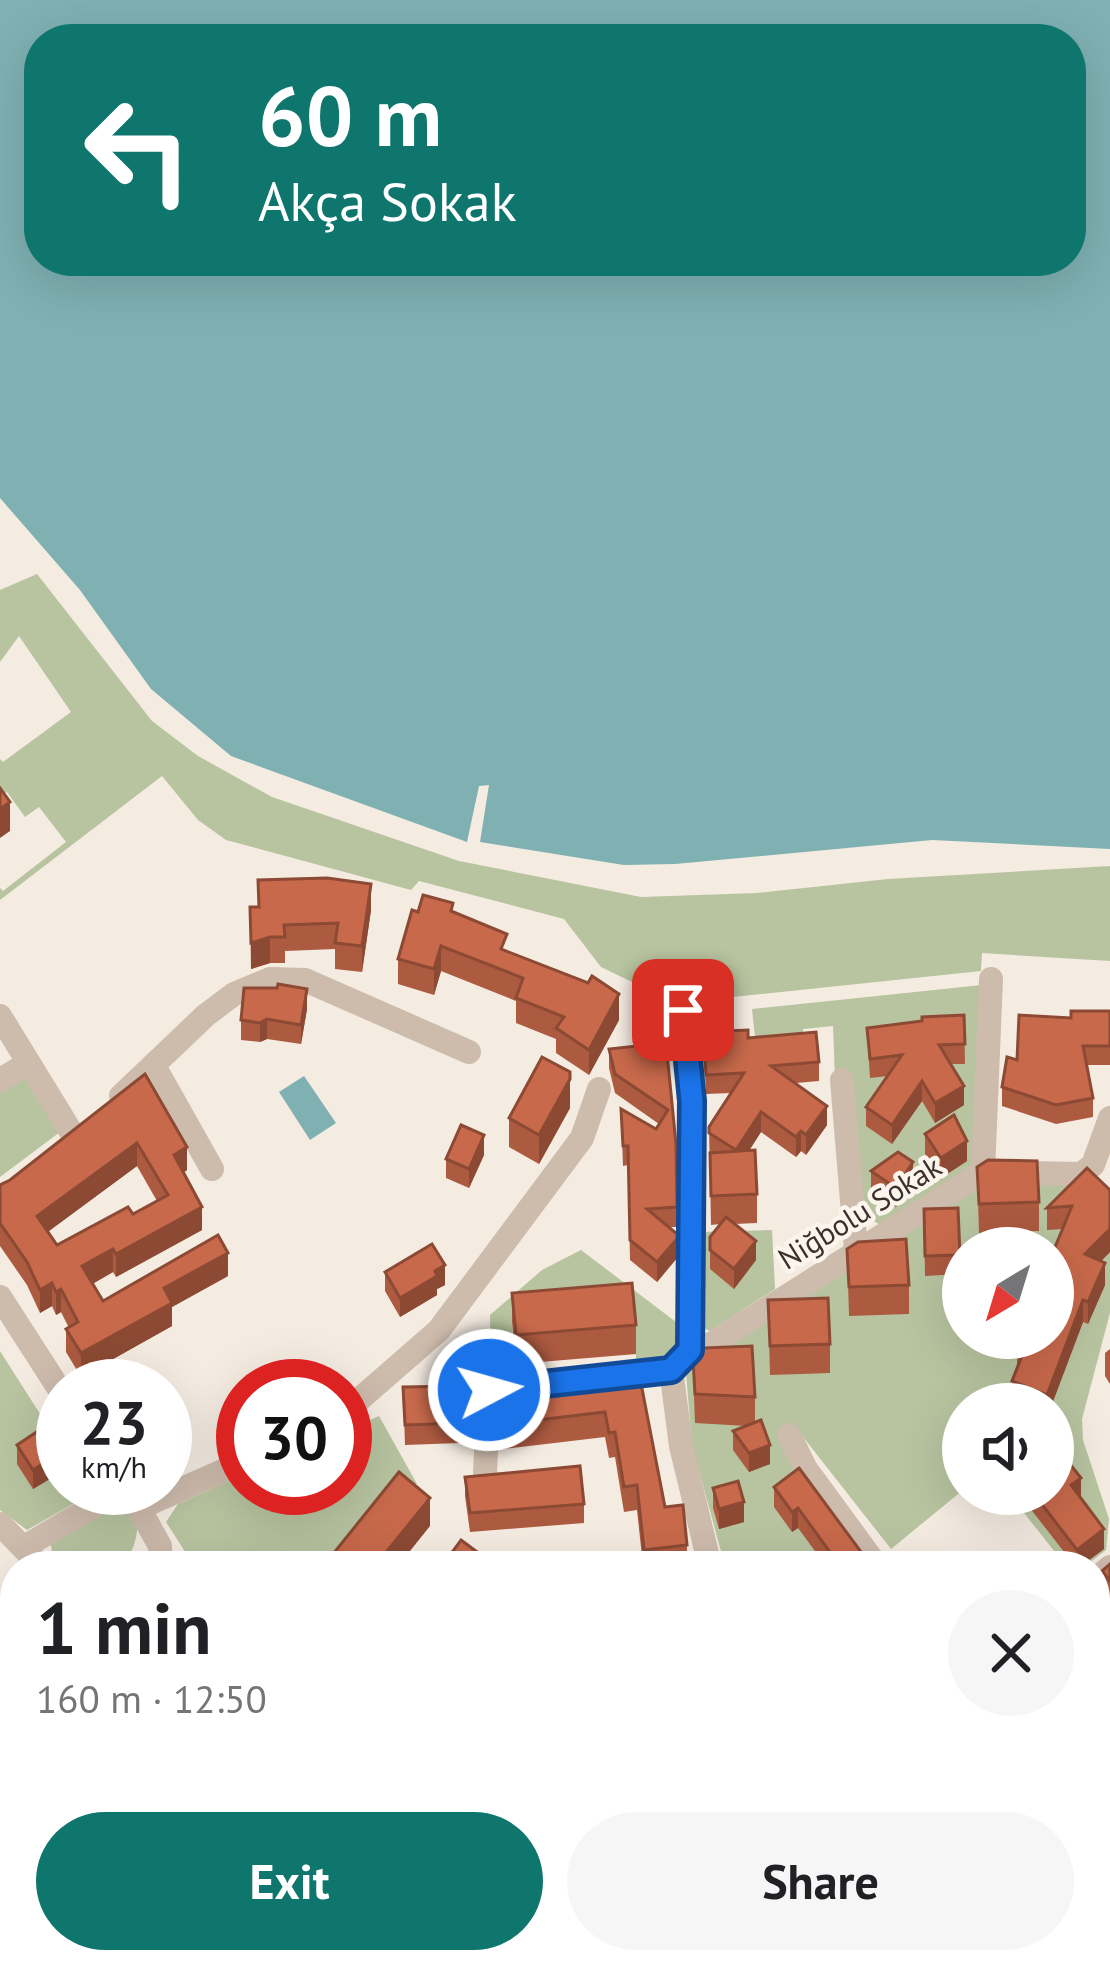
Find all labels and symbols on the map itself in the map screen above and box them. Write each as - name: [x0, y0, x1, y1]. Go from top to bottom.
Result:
- pin: [632, 959, 734, 1061]
- street label: Niğbolu Sokak: [770, 1146, 949, 1277]
- north arrow: [942, 1227, 1074, 1359]
- position arrow: [426, 1327, 552, 1453]
- speed limit sign: 30: [216, 1359, 372, 1515]

